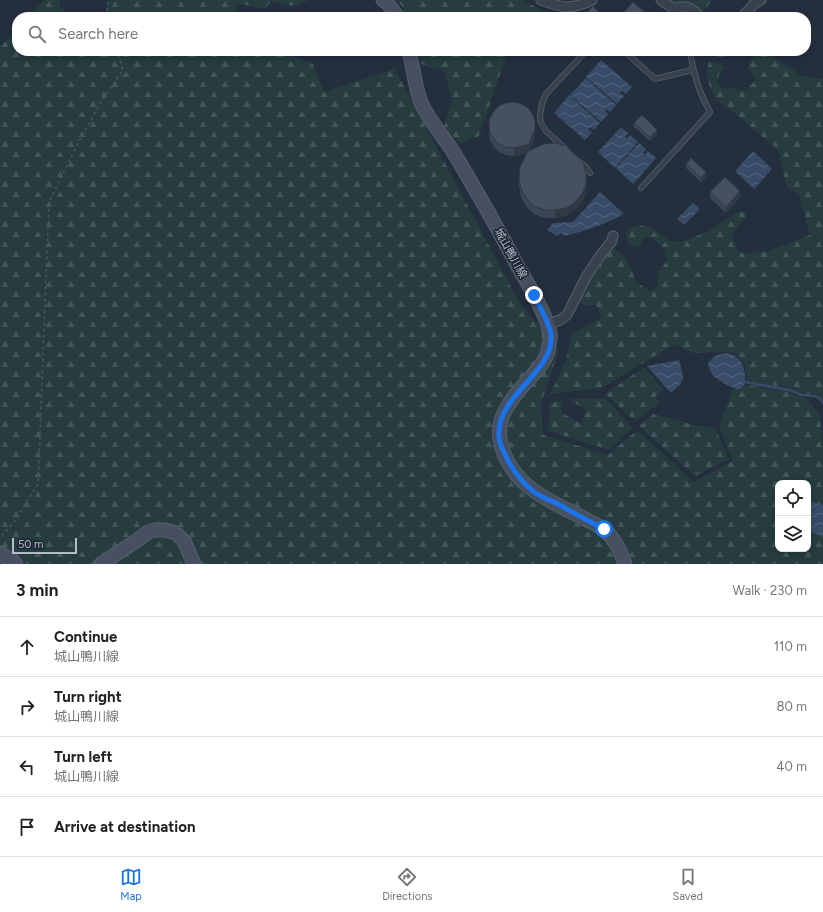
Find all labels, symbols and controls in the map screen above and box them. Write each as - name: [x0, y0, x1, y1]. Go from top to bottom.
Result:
- search box: [12, 12, 811, 56]
- icon: search: [26, 23, 48, 45]
- text: Search here: [58, 25, 138, 43]
- street label: 城山鴨川線: [492, 226, 530, 280]
- route end: [525, 286, 543, 304]
- map controls: [775, 480, 811, 552]
- button: locate: [775, 480, 811, 516]
- button: layers: [775, 516, 811, 552]
- route start: [595, 520, 613, 538]
- scale bar: [12, 536, 77, 555]
- text: 50 m: [18, 538, 43, 551]
- text: 3 min: [16, 580, 58, 600]
- text: Walk · 230 m: [733, 583, 807, 598]
- text: Continue: [54, 628, 117, 646]
- icon: ahead: [16, 636, 38, 658]
- text: 110 m: [774, 639, 807, 654]
- text: 城山鴨川線: [54, 649, 119, 664]
- text: Turn right: [54, 688, 122, 706]
- icon: right: [16, 696, 38, 718]
- text: 80 m: [776, 699, 807, 714]
- text: 城山鴨川線: [54, 709, 119, 724]
- text: Turn left: [54, 748, 112, 766]
- icon: left: [16, 756, 38, 778]
- text: 40 m: [776, 759, 807, 774]
- text: 城山鴨川線: [54, 769, 119, 784]
- icon: arrive: [16, 816, 38, 838]
- text: Arrive at destination: [54, 818, 195, 836]
- tab: Map: [120, 866, 142, 903]
- tab: Directions: [382, 866, 432, 903]
- tab: Saved: [673, 866, 703, 903]

